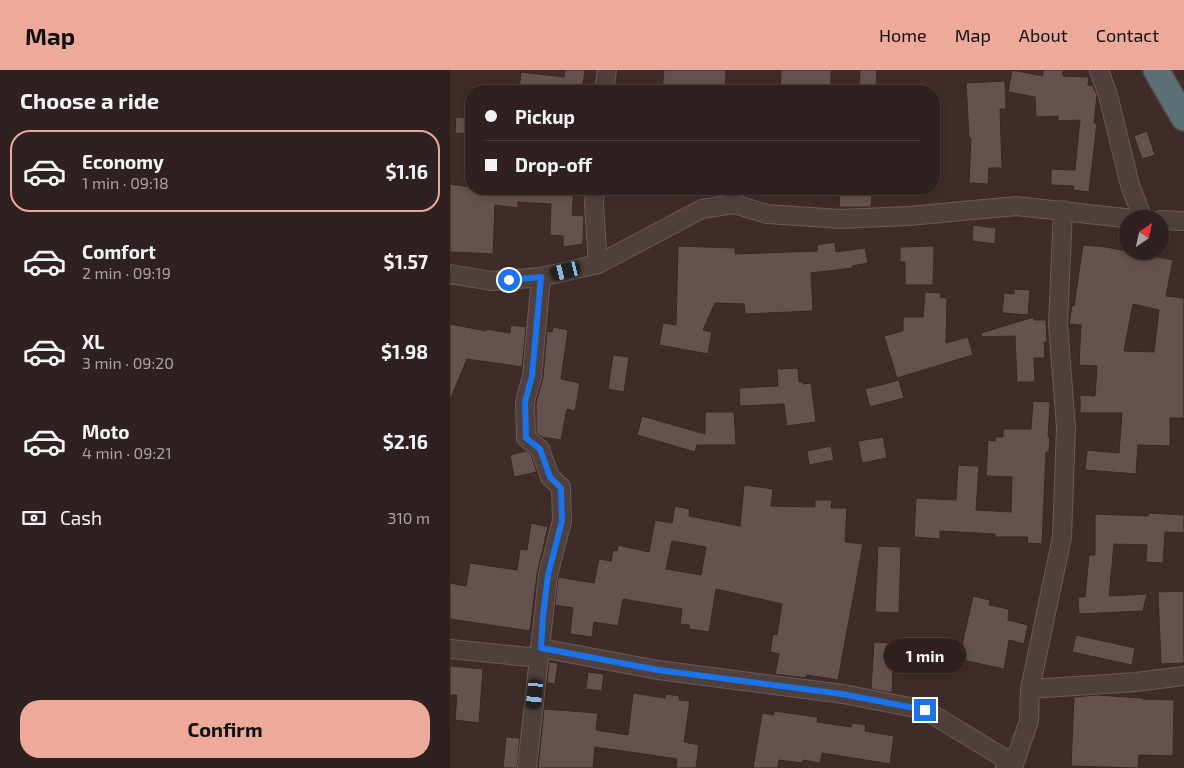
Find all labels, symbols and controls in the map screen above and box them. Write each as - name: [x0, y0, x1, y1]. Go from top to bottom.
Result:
- text: Map: [25, 21, 75, 50]
- text: Home: [879, 24, 927, 46]
- text: Map: [955, 24, 991, 46]
- text: About: [1019, 24, 1068, 46]
- text: Contact: [1096, 24, 1159, 46]
- text: Choose a ride: [20, 87, 159, 113]
- text: Pickup: [515, 105, 575, 128]
- icon: car: [22, 149, 67, 194]
- text: Economy: [82, 150, 164, 173]
- text: Drop-off: [515, 153, 592, 176]
- text: $1.16: [386, 160, 428, 183]
- text: 1 min · 09:18: [82, 173, 169, 192]
- north arrow: [1119, 210, 1169, 260]
- map controls: [1119, 210, 1169, 260]
- icon: car: [22, 239, 67, 284]
- text: Comfort: [82, 240, 156, 263]
- text: $1.57: [384, 250, 428, 273]
- car: [549, 260, 582, 282]
- text: 2 min · 09:19: [82, 263, 171, 282]
- route start: [498, 269, 520, 291]
- icon: car: [22, 329, 67, 374]
- text: XL: [82, 330, 104, 353]
- text: $1.98: [381, 340, 428, 363]
- text: 3 min · 09:20: [82, 353, 174, 372]
- icon: car: [22, 419, 67, 464]
- text: Moto: [82, 420, 130, 443]
- text: $2.16: [383, 430, 428, 453]
- text: 4 min · 09:21: [82, 443, 172, 462]
- icon: cash: [20, 504, 48, 532]
- text: Cash: [60, 506, 102, 529]
- text: 310 m: [388, 508, 430, 527]
- callout: 1 min: [884, 638, 966, 672]
- text: 1 min: [906, 646, 944, 665]
- car: [525, 678, 544, 710]
- route end: [914, 699, 936, 721]
- button: Confirm: [20, 700, 430, 758]

